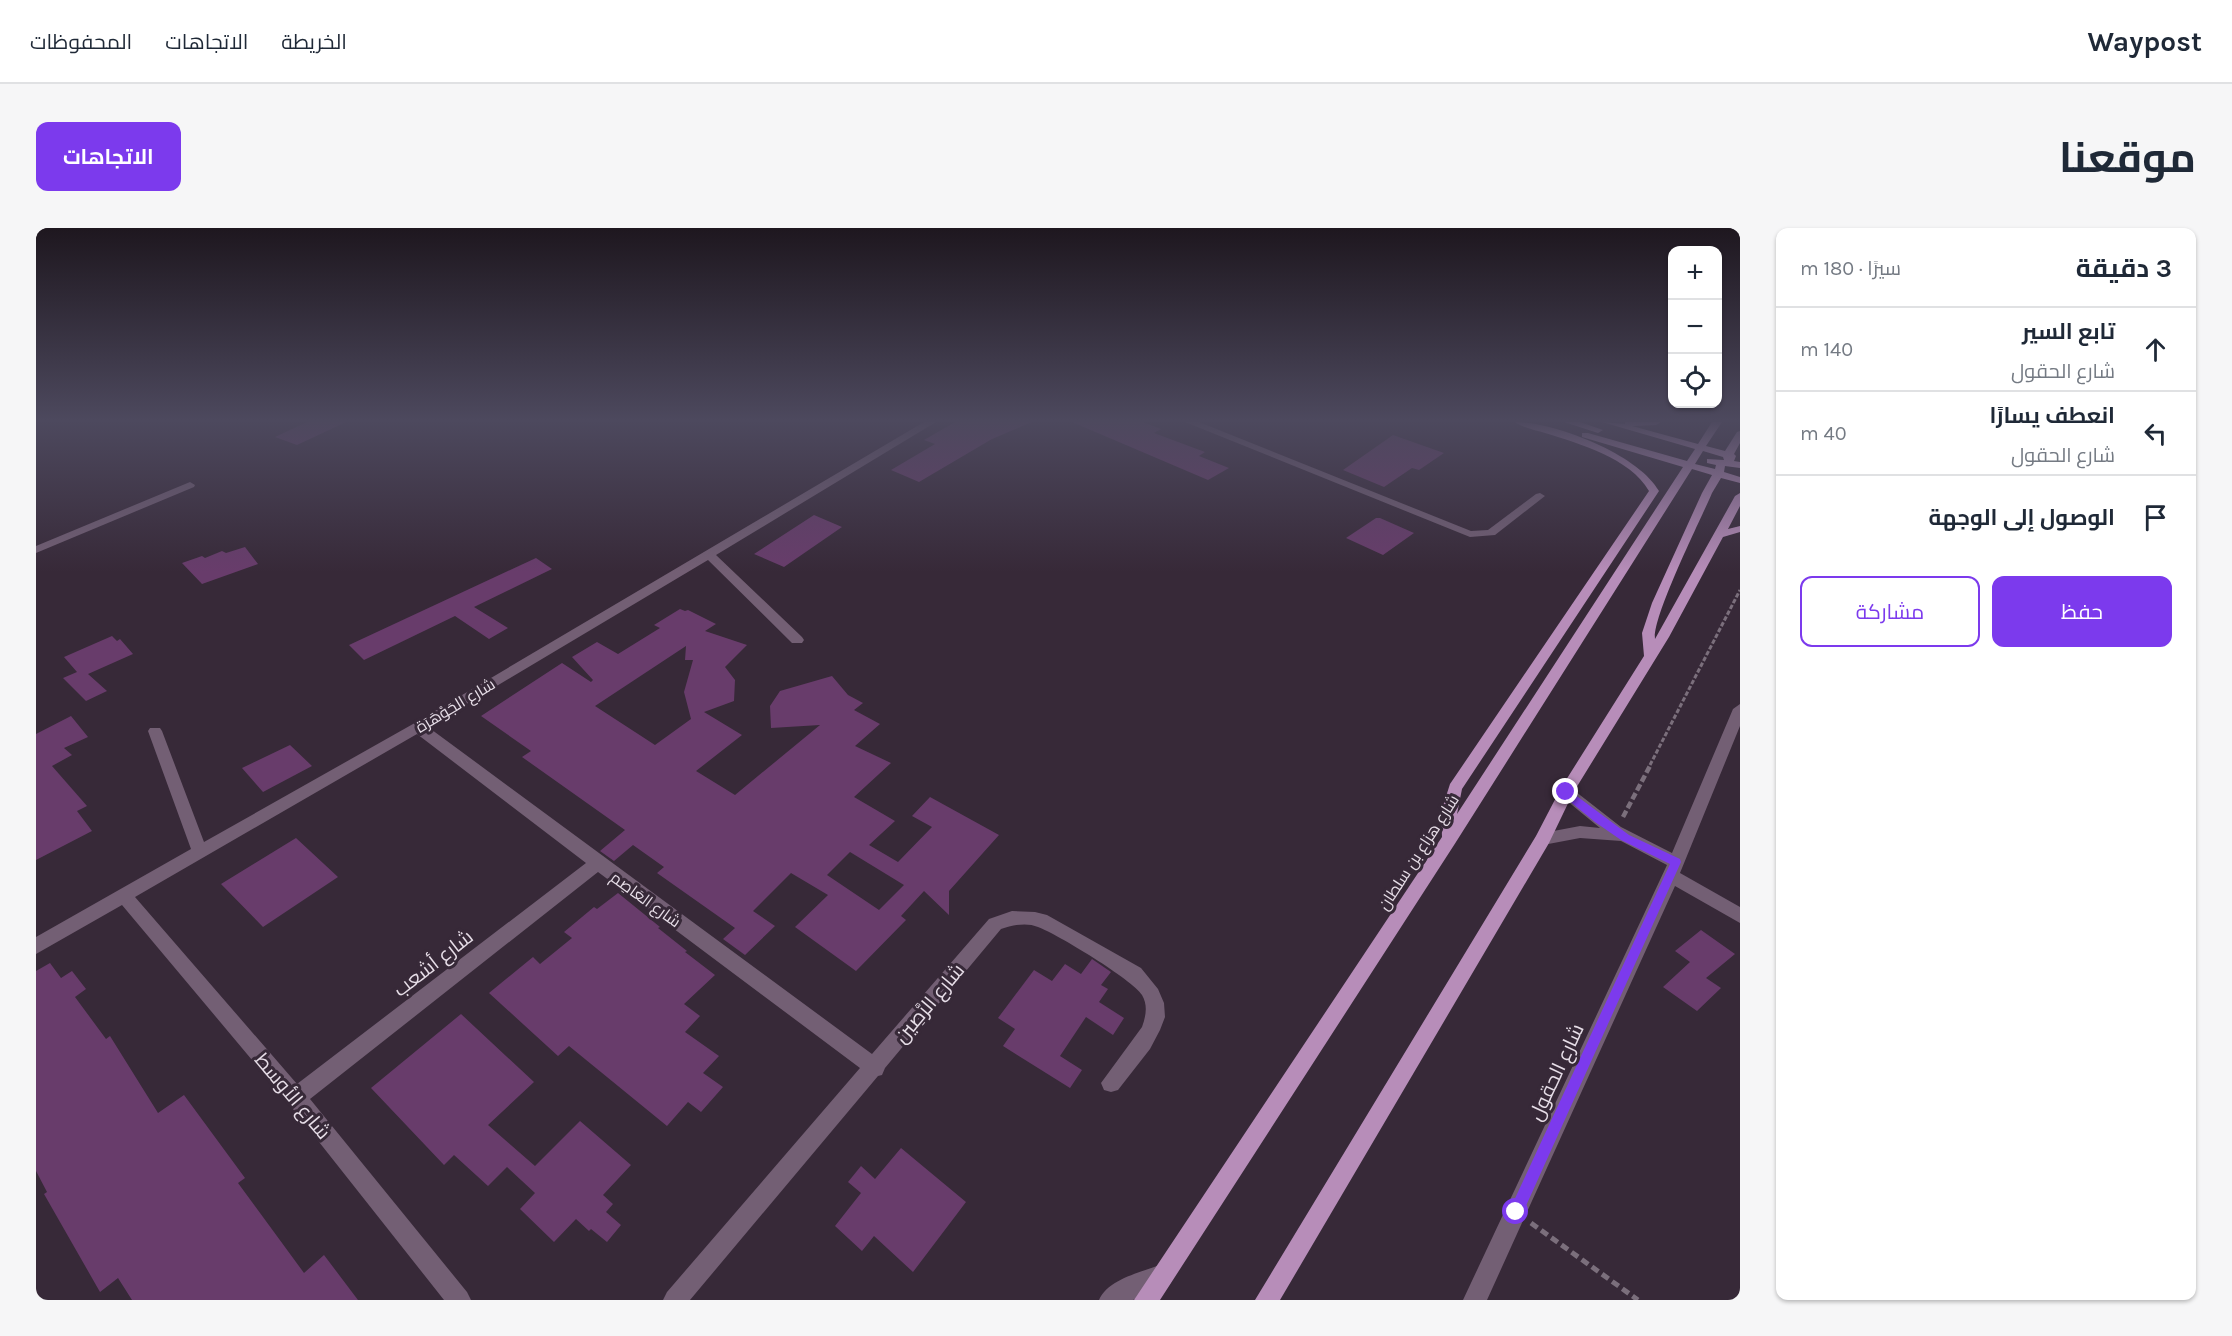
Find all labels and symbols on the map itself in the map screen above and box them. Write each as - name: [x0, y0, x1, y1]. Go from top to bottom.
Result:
- street label: شارع الجَوْهَرَة: [412, 674, 499, 738]
- route end: [1552, 778, 1578, 804]
- street label: شارع هزاع بن سلطان: [1374, 791, 1465, 915]
- street label: شارع العَاصِم: [606, 868, 684, 933]
- street label: شارع أشعب: [388, 924, 479, 1003]
- street label: شارع الرَّصِين: [890, 959, 971, 1049]
- street label: شارع الحقول: [1524, 1020, 1591, 1125]
- street label: شارع الأوسط: [248, 1049, 335, 1145]
- route start: [1502, 1198, 1528, 1224]

